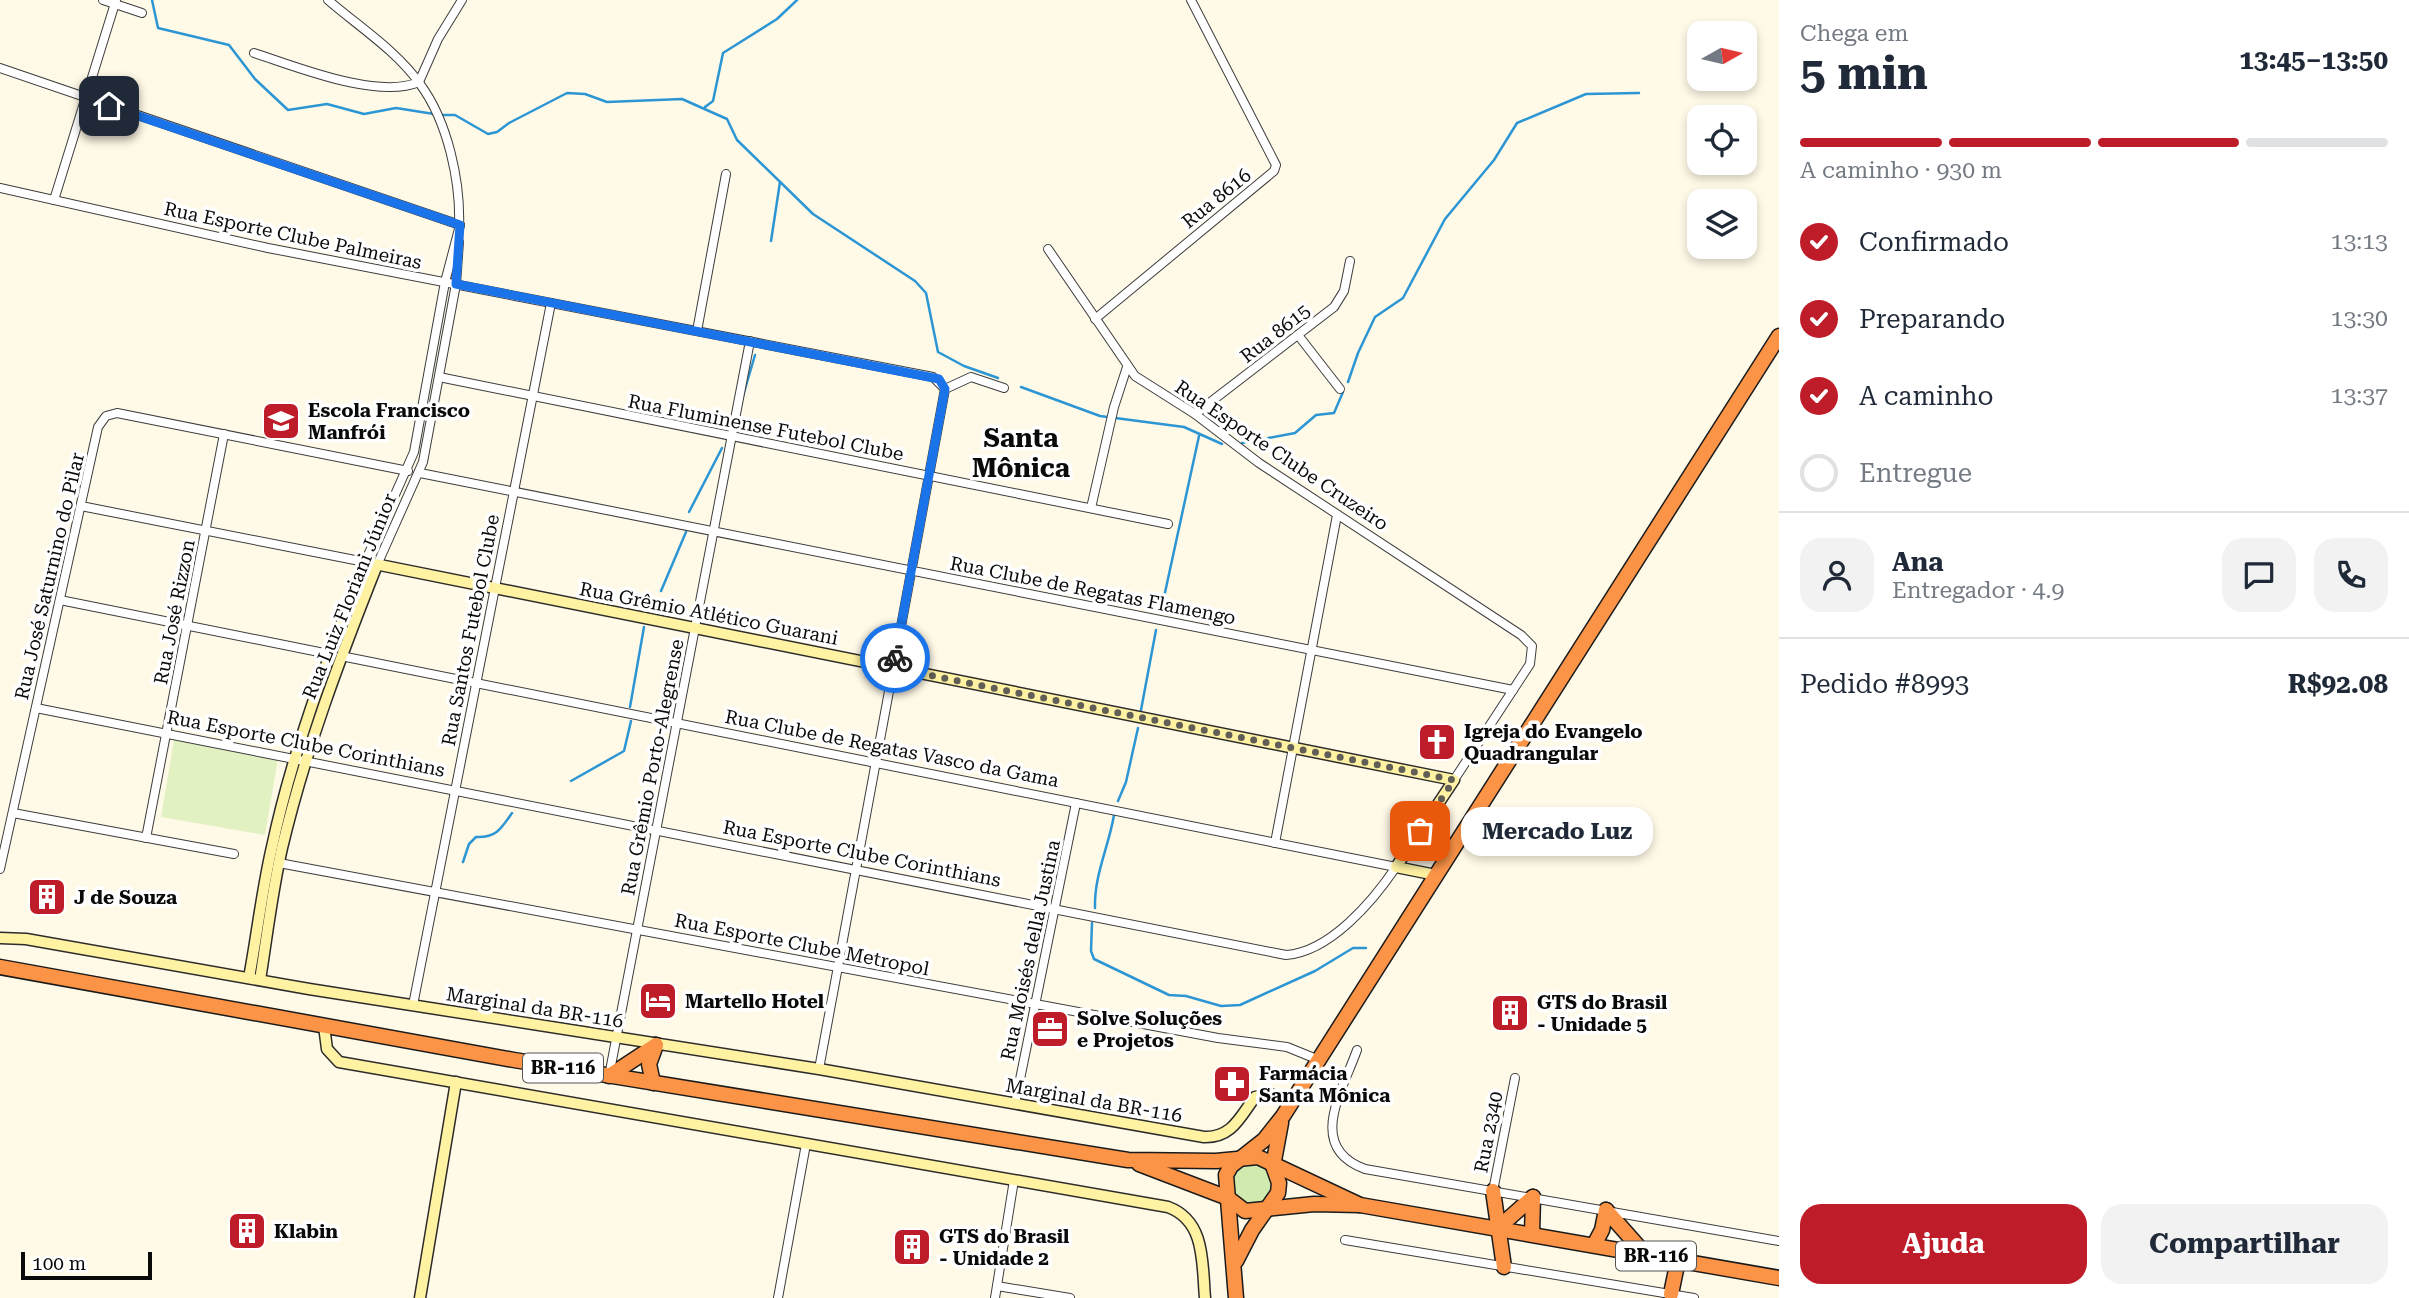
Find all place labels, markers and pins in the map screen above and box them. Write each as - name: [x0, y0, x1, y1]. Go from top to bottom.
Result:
- pin: [79, 76, 139, 136]
- place label: Escola Francisco Manfrói: [308, 399, 470, 444]
- school or university icon: Escola Francisco Manfrói: [260, 400, 302, 442]
- place label: Igreja do Evangelo Quadrangular: [1464, 720, 1643, 765]
- church icon: Igreja do Evangelo Quadrangular: [1416, 721, 1458, 763]
- pin: [1390, 801, 1450, 861]
- callout: Mercado Luz: [1462, 806, 1654, 856]
- building icon: J de Souza: [26, 876, 68, 918]
- place label: J de Souza: [74, 886, 177, 909]
- hotel icon: Martello Hotel: [637, 980, 679, 1022]
- place label: Martello Hotel: [685, 990, 824, 1013]
- place label: GTS do Brasil - Unidade 5: [1537, 991, 1667, 1036]
- building icon: GTS do Brasil - Unidade 5: [1489, 992, 1531, 1034]
- place label: Solve Soluções e Projetos: [1077, 1007, 1222, 1052]
- office icon: Solve Soluções e Projetos: [1029, 1008, 1071, 1050]
- place label: Farmácia Santa Mônica: [1259, 1062, 1390, 1107]
- pharmacy icon: Farmácia Santa Mônica: [1211, 1063, 1253, 1105]
- building icon: Klabin: [226, 1210, 268, 1252]
- place label: Klabin: [274, 1220, 338, 1243]
- place label: GTS do Brasil - Unidade 2: [939, 1225, 1069, 1270]
- building icon: GTS do Brasil - Unidade 2: [891, 1226, 933, 1268]

